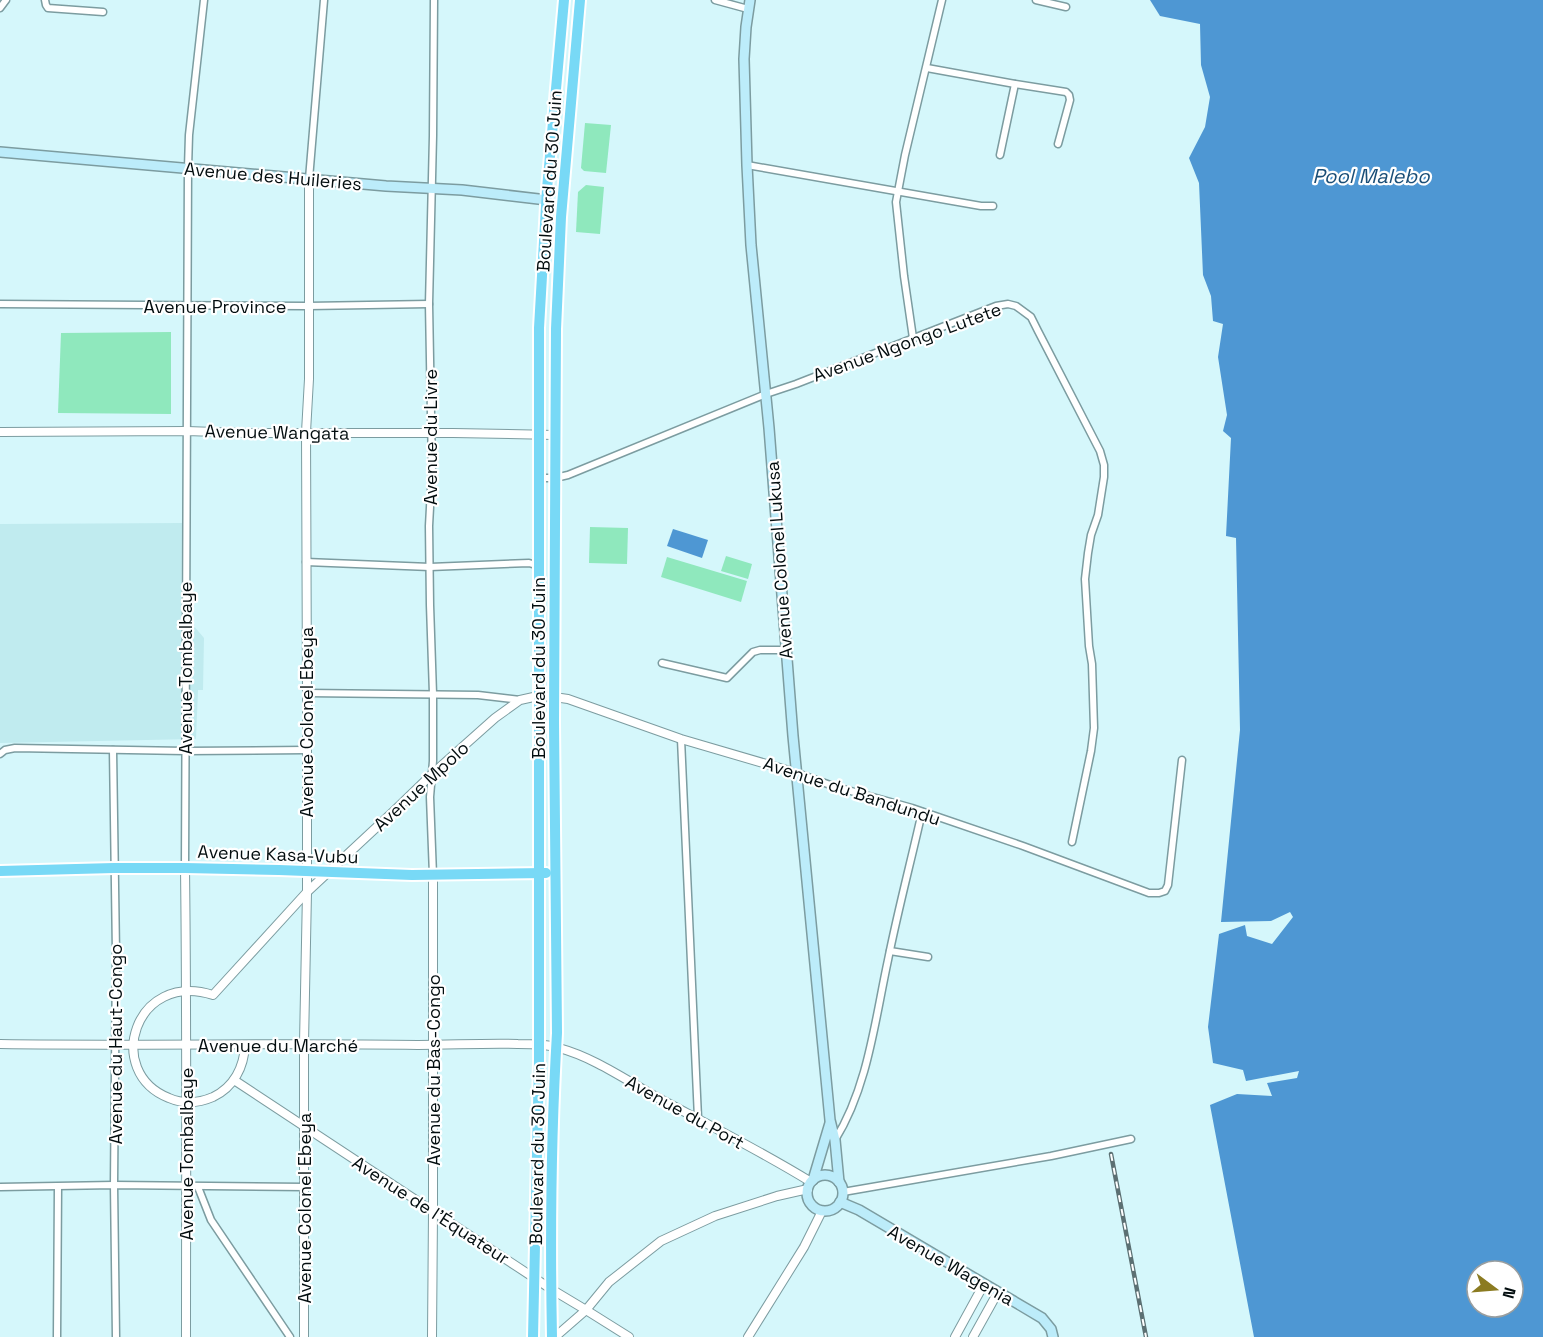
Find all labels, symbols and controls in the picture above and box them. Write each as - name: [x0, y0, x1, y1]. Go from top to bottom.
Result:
- street label: Boulevard du 30 Juin: [531, 89, 567, 273]
- street label: Avenue des Huileries: [183, 157, 363, 195]
- water label: Pool Malebo: [1312, 163, 1430, 189]
- street label: Avenue Province: [144, 295, 286, 318]
- street label: Avenue Ngongo Lutete: [810, 297, 1004, 387]
- street label: Avenue du Livre: [419, 369, 442, 505]
- street label: Avenue Wangata: [204, 419, 350, 445]
- street label: Avenue Colonel Lukusa: [761, 460, 797, 660]
- street label: Boulevard du 30 Juin: [527, 577, 550, 759]
- street label: Avenue Tombalbaye: [174, 582, 197, 754]
- street label: Avenue Colonel Ebeya: [295, 627, 318, 817]
- street label: Avenue Mpolo: [369, 736, 473, 836]
- street label: Avenue du Bandundu: [760, 751, 944, 831]
- street label: Avenue Kasa-Vubu: [197, 840, 359, 868]
- street label: Avenue du Haut-Congo: [104, 944, 127, 1144]
- street label: Avenue du Bas-Congo: [422, 974, 445, 1166]
- street label: Avenue du Marché: [198, 1034, 358, 1057]
- street label: Boulevard du 30 Juin: [524, 1063, 550, 1245]
- street label: Avenue Tombalbaye: [175, 1068, 198, 1240]
- street label: Avenue du Port: [622, 1070, 748, 1154]
- street label: Avenue Colonel Ebeya: [293, 1113, 316, 1303]
- street label: Avenue de l'Équateur: [348, 1151, 514, 1270]
- street label: Avenue Wagenia: [884, 1220, 1018, 1310]
- north arrow: [1465, 1259, 1525, 1319]
- text: N: [1497, 1285, 1521, 1301]

